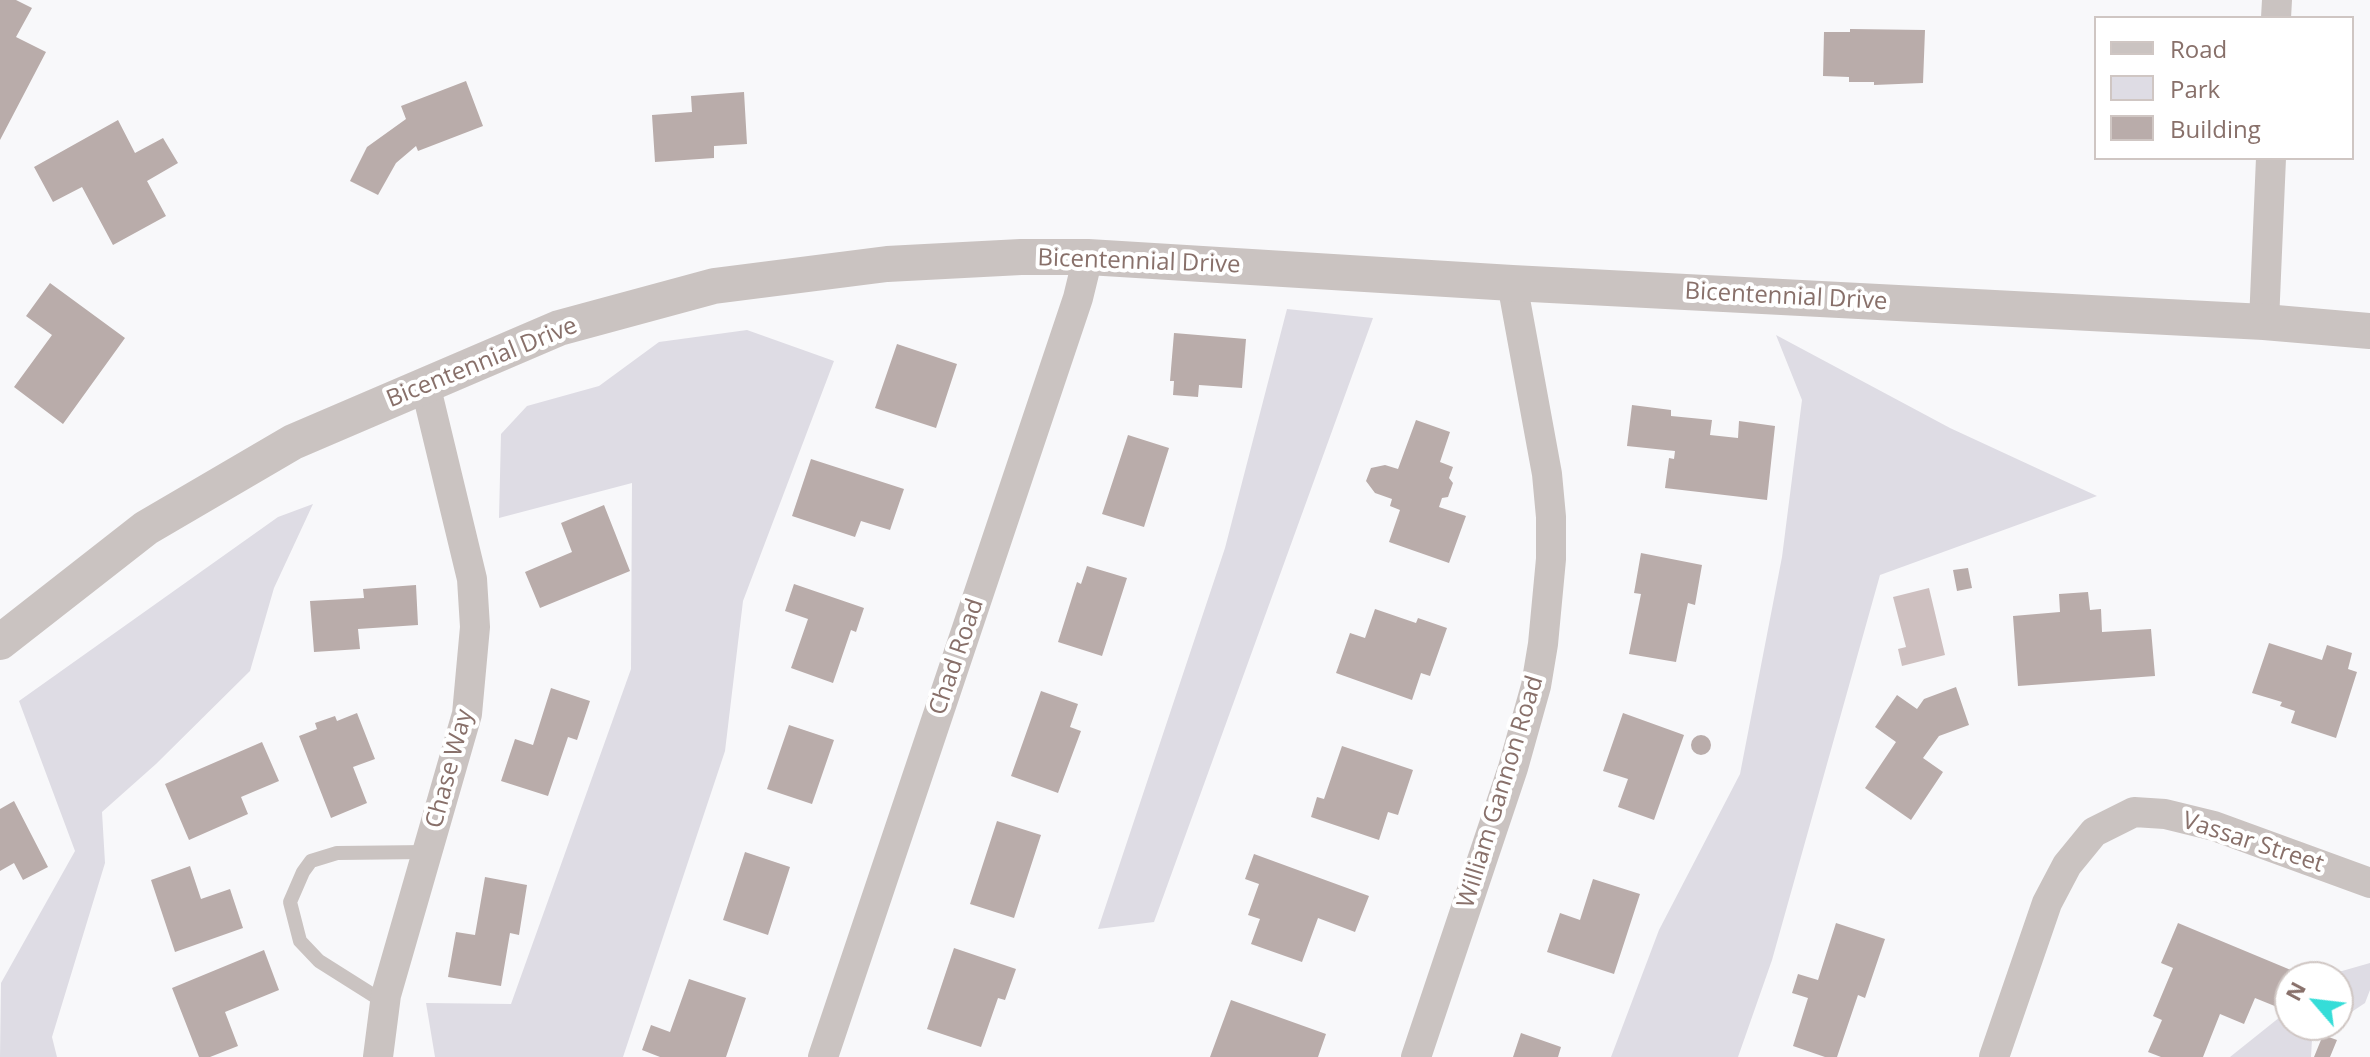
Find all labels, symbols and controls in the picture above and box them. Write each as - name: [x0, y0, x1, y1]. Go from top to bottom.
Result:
- legend: [2094, 16, 2354, 160]
- text: Road: [2170, 32, 2227, 65]
- text: Park: [2170, 72, 2220, 105]
- text: Building: [2170, 112, 2261, 145]
- street label: Bicentennial Drive: [1037, 244, 1241, 280]
- street label: Bicentennial Drive: [1684, 277, 1888, 317]
- street label: Bicentennial Drive: [382, 312, 582, 414]
- street label: Chad Road: [924, 595, 990, 719]
- street label: William Gannon Road: [1452, 673, 1550, 911]
- street label: Chase Way: [420, 706, 480, 832]
- street label: Vassar Street: [2179, 807, 2327, 879]
- north arrow: [2274, 961, 2354, 1041]
- text: N: [2277, 976, 2312, 1006]

